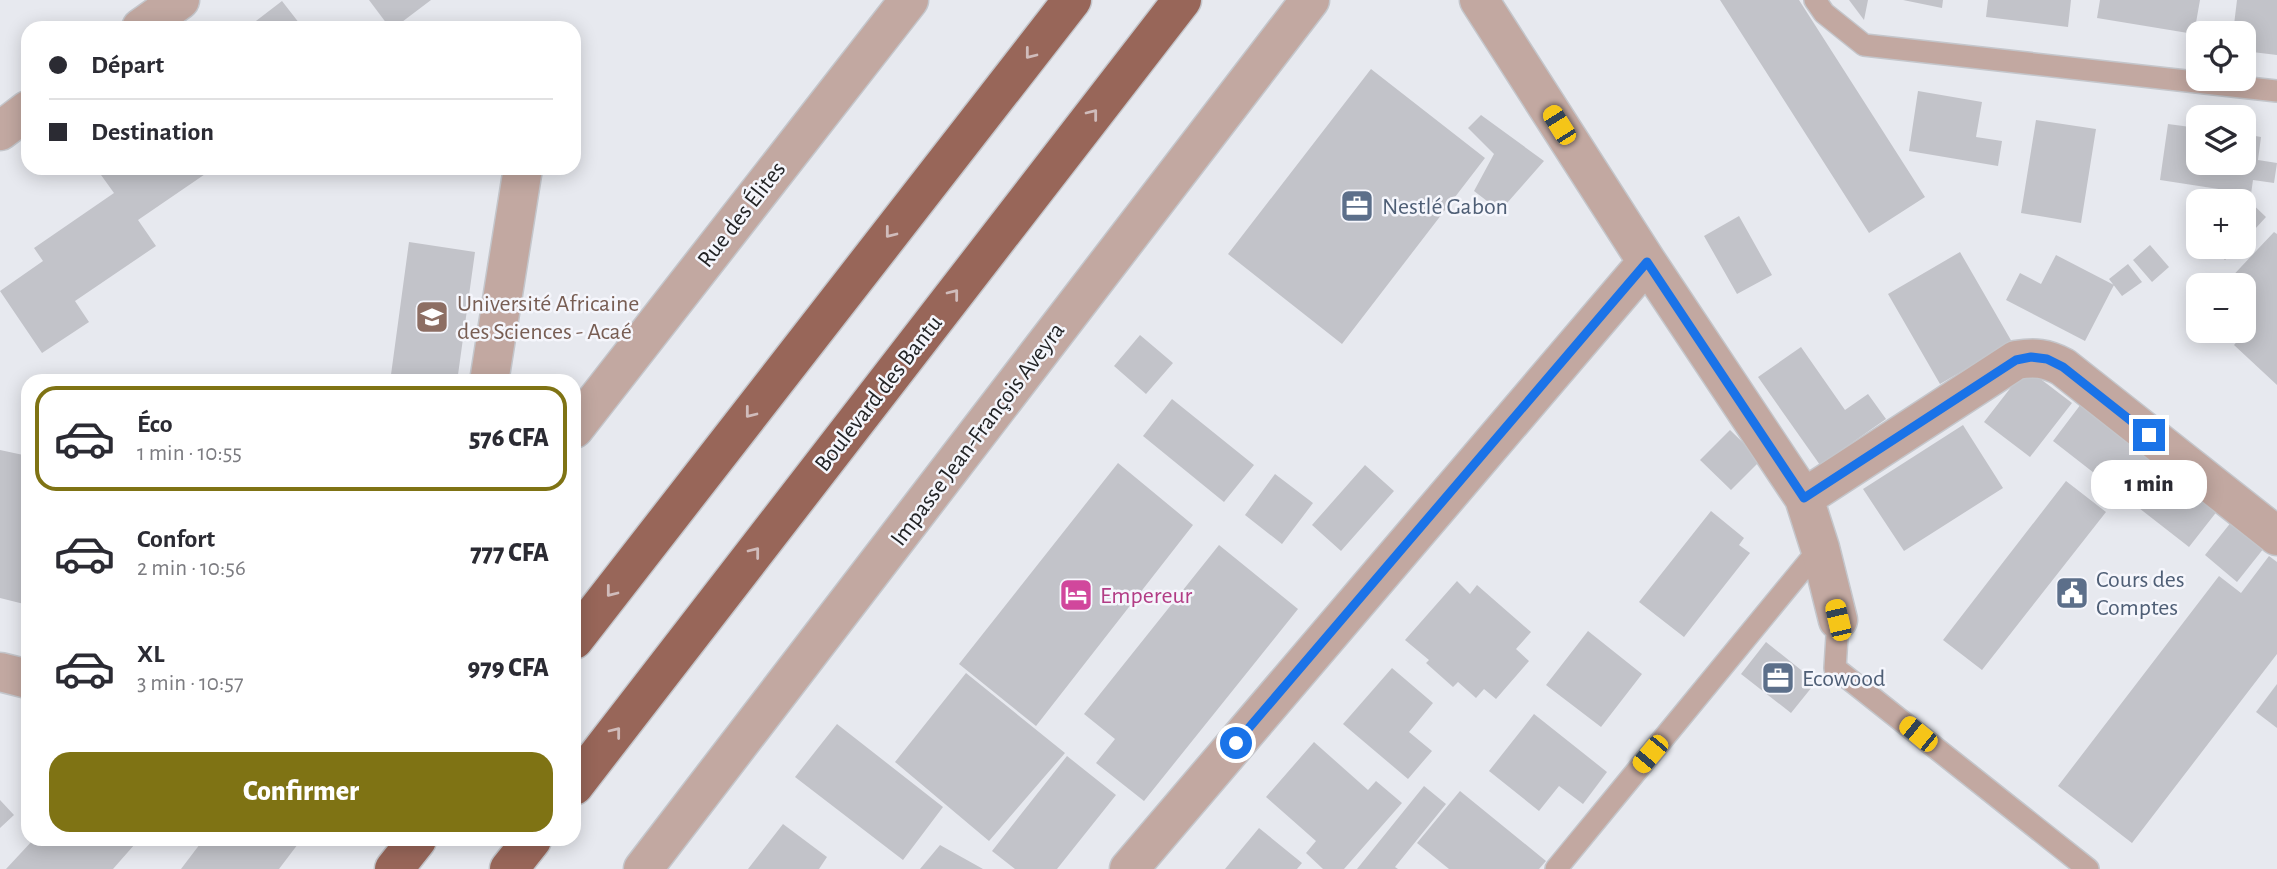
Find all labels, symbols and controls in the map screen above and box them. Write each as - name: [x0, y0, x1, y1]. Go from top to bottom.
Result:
- map controls: [2186, 21, 2256, 343]
- button: locate: [2186, 21, 2256, 91]
- one-way arrow: [1025, 46, 1038, 58]
- text: Départ: [91, 52, 164, 78]
- car: [1539, 102, 1580, 148]
- button: layers: [2186, 105, 2256, 175]
- one-way arrow: [1085, 110, 1098, 122]
- text: Destination: [91, 119, 214, 145]
- street label: Rue des Élites: [692, 156, 790, 272]
- office icon: Nestlé Gabon: [1338, 187, 1376, 225]
- button: +: [2186, 189, 2256, 259]
- place label: Nestlé Gabon: [1382, 195, 1508, 219]
- one-way arrow: [886, 225, 898, 238]
- button: −: [2186, 273, 2256, 343]
- one-way arrow: [945, 290, 958, 302]
- place label: Université Africaine des Sciences - Acaé: [457, 292, 639, 344]
- school or university icon: Université Africaine des Sciences - Acaé: [413, 298, 451, 336]
- street label: Boulevard des Bantu: [811, 311, 947, 476]
- street label: Impasse Jean-François Aveyra: [886, 319, 1069, 551]
- one-way arrow: [746, 405, 759, 417]
- icon: car: [53, 407, 116, 470]
- text: Éco: [137, 411, 173, 437]
- route end: [2133, 419, 2165, 451]
- text: 576 CFA: [469, 425, 549, 451]
- text: 1 min · 10:55: [137, 442, 242, 465]
- callout: 1 min: [2091, 460, 2207, 508]
- text: 1 min: [2125, 473, 2173, 496]
- icon: car: [53, 522, 116, 585]
- text: Confort: [137, 526, 215, 552]
- text: 777 CFA: [470, 540, 549, 566]
- one-way arrow: [746, 547, 759, 559]
- text: 2 min · 10:56: [137, 557, 246, 580]
- place label: Cours des Comptes: [2096, 568, 2185, 620]
- public building icon: Cours des Comptes: [2053, 574, 2091, 612]
- hotel icon: Empereur: [1057, 576, 1095, 614]
- place label: Empereur: [1100, 584, 1193, 608]
- one-way arrow: [606, 585, 619, 597]
- car: [1824, 597, 1853, 643]
- icon: car: [53, 637, 116, 700]
- text: XL: [137, 641, 164, 667]
- text: 979 CFA: [468, 655, 549, 681]
- office icon: Ecowood: [1759, 659, 1797, 697]
- place label: Ecowood: [1802, 667, 1885, 691]
- text: 3 min · 10:57: [137, 672, 244, 695]
- car: [1896, 713, 1941, 755]
- one-way arrow: [607, 727, 620, 740]
- route start: [1220, 727, 1252, 759]
- car: [1629, 731, 1672, 777]
- button: Confirmer: [49, 752, 553, 832]

